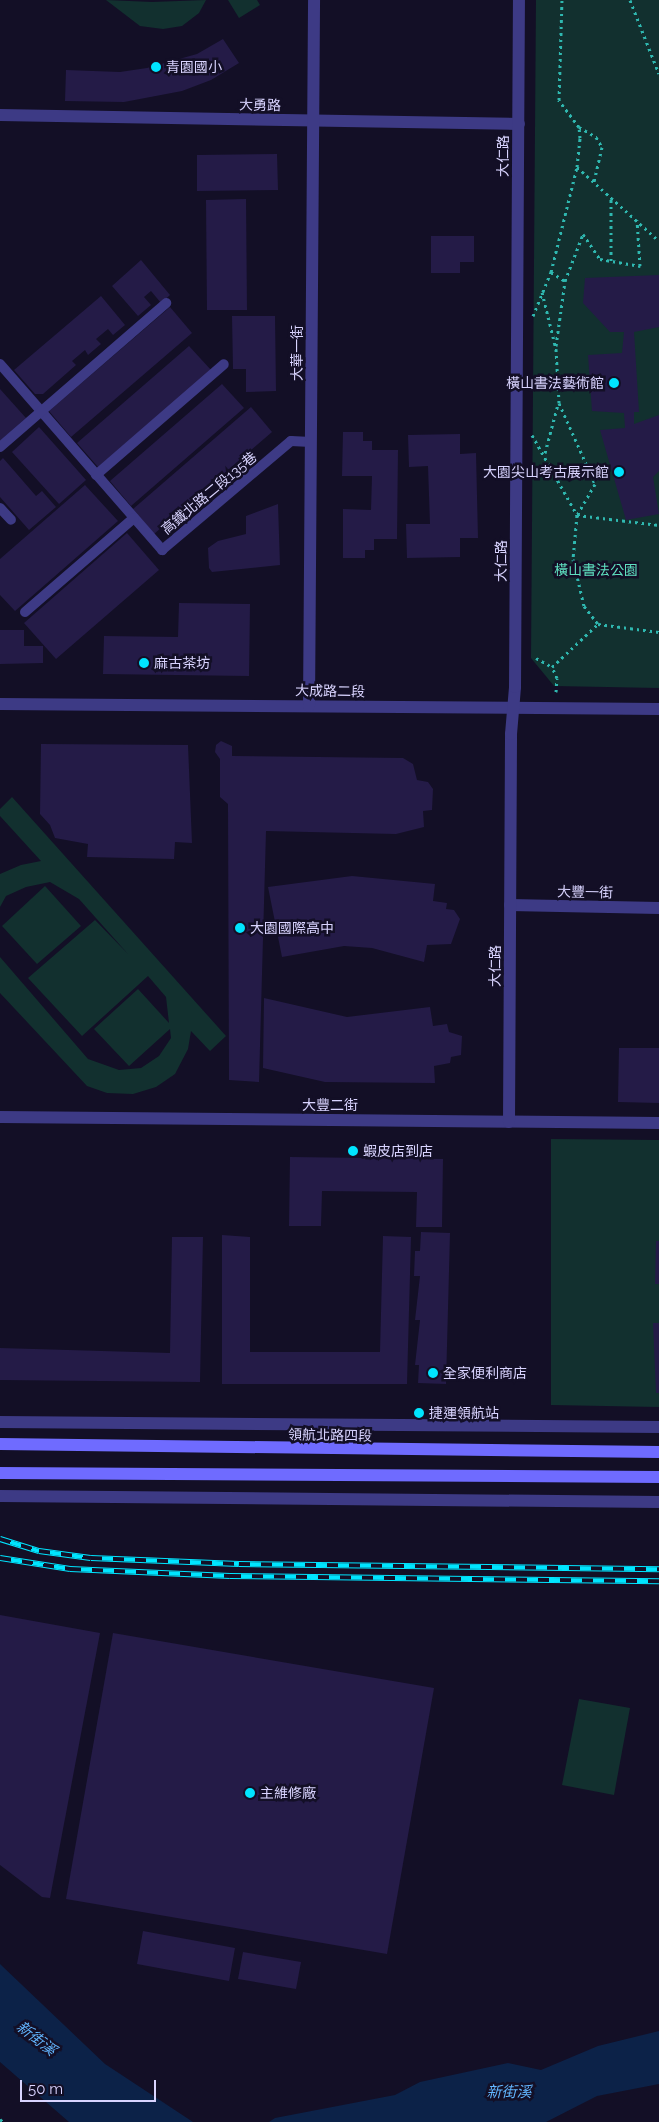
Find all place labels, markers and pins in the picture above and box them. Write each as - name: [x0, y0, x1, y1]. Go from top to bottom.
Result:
- place label: 青園國小: [166, 59, 222, 75]
- marker: 青園國小: [150, 61, 162, 73]
- place label: 橫山書法藝術館: [506, 375, 604, 391]
- marker: 橫山書法藝術館: [608, 377, 620, 389]
- place label: 大園尖山考古展示館: [483, 464, 609, 480]
- marker: 大園尖山考古展示館: [613, 466, 625, 478]
- place label: 麻古茶坊: [154, 655, 210, 671]
- marker: 麻古茶坊: [138, 657, 150, 669]
- place label: 大園國際高中: [250, 920, 334, 936]
- marker: 大園國際高中: [234, 922, 246, 934]
- place label: 蝦皮店到店: [363, 1143, 433, 1159]
- marker: 蝦皮店到店: [347, 1145, 359, 1157]
- place label: 全家便利商店: [443, 1365, 527, 1381]
- marker: 全家便利商店: [427, 1367, 439, 1379]
- place label: 捷運領航站: [429, 1405, 499, 1421]
- marker: 捷運領航站: [413, 1407, 425, 1419]
- place label: 主維修廠: [260, 1785, 316, 1801]
- marker: 主維修廠: [244, 1787, 256, 1799]

